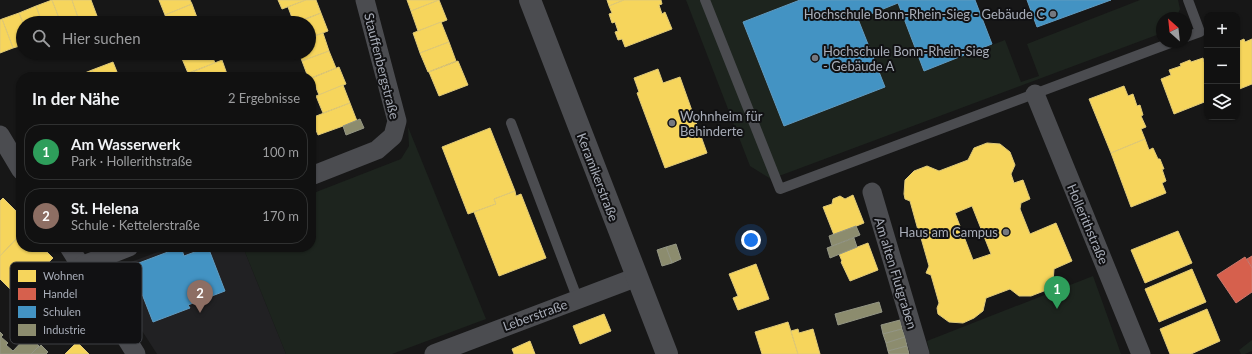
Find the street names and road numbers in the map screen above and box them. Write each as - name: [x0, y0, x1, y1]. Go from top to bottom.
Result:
- street label: Stauffenbergstraße: [361, 11, 403, 121]
- street label: Keramikerstraße: [574, 131, 622, 224]
- street label: Hollerithstraße: [1064, 181, 1112, 267]
- street label: Am alten Flutgraben: [871, 215, 921, 331]
- street label: Leberstraße: [500, 296, 570, 334]

